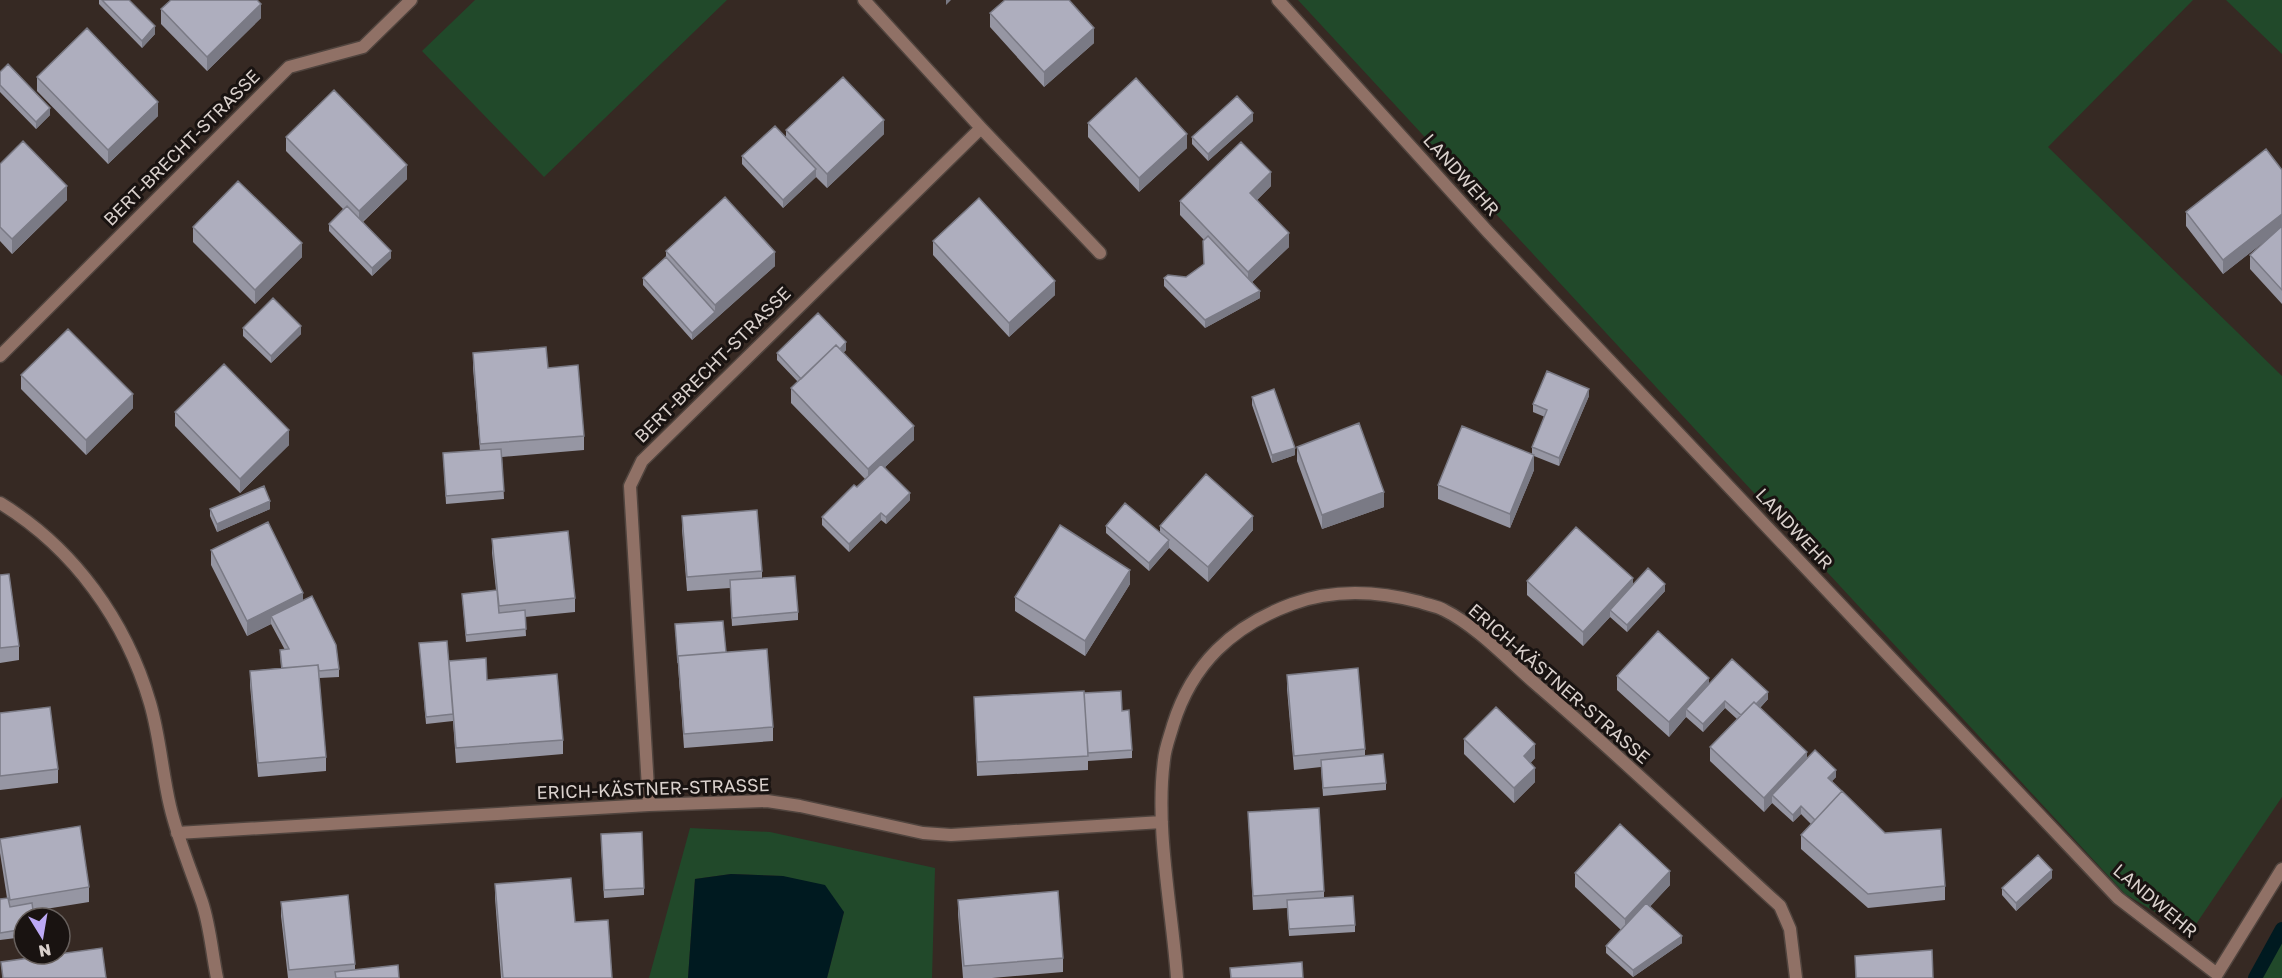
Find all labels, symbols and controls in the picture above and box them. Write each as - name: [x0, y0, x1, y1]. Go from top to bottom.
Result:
- street label: BERT-BRECHT-STRASSE: [99, 65, 264, 230]
- street label: LANDWEHR: [1419, 129, 1504, 220]
- street label: BERT-BRECHT-STRASSE: [630, 282, 795, 447]
- street label: LANDWEHR: [1752, 483, 1838, 574]
- street label: ERICH-KÄSTNER-STRASSE: [1464, 598, 1655, 768]
- street label: ERICH-KÄSTNER-STRASSE: [536, 773, 770, 803]
- street label: LANDWEHR: [2109, 859, 2202, 942]
- north arrow: [12, 906, 72, 966]
- text: N: [37, 940, 53, 962]

